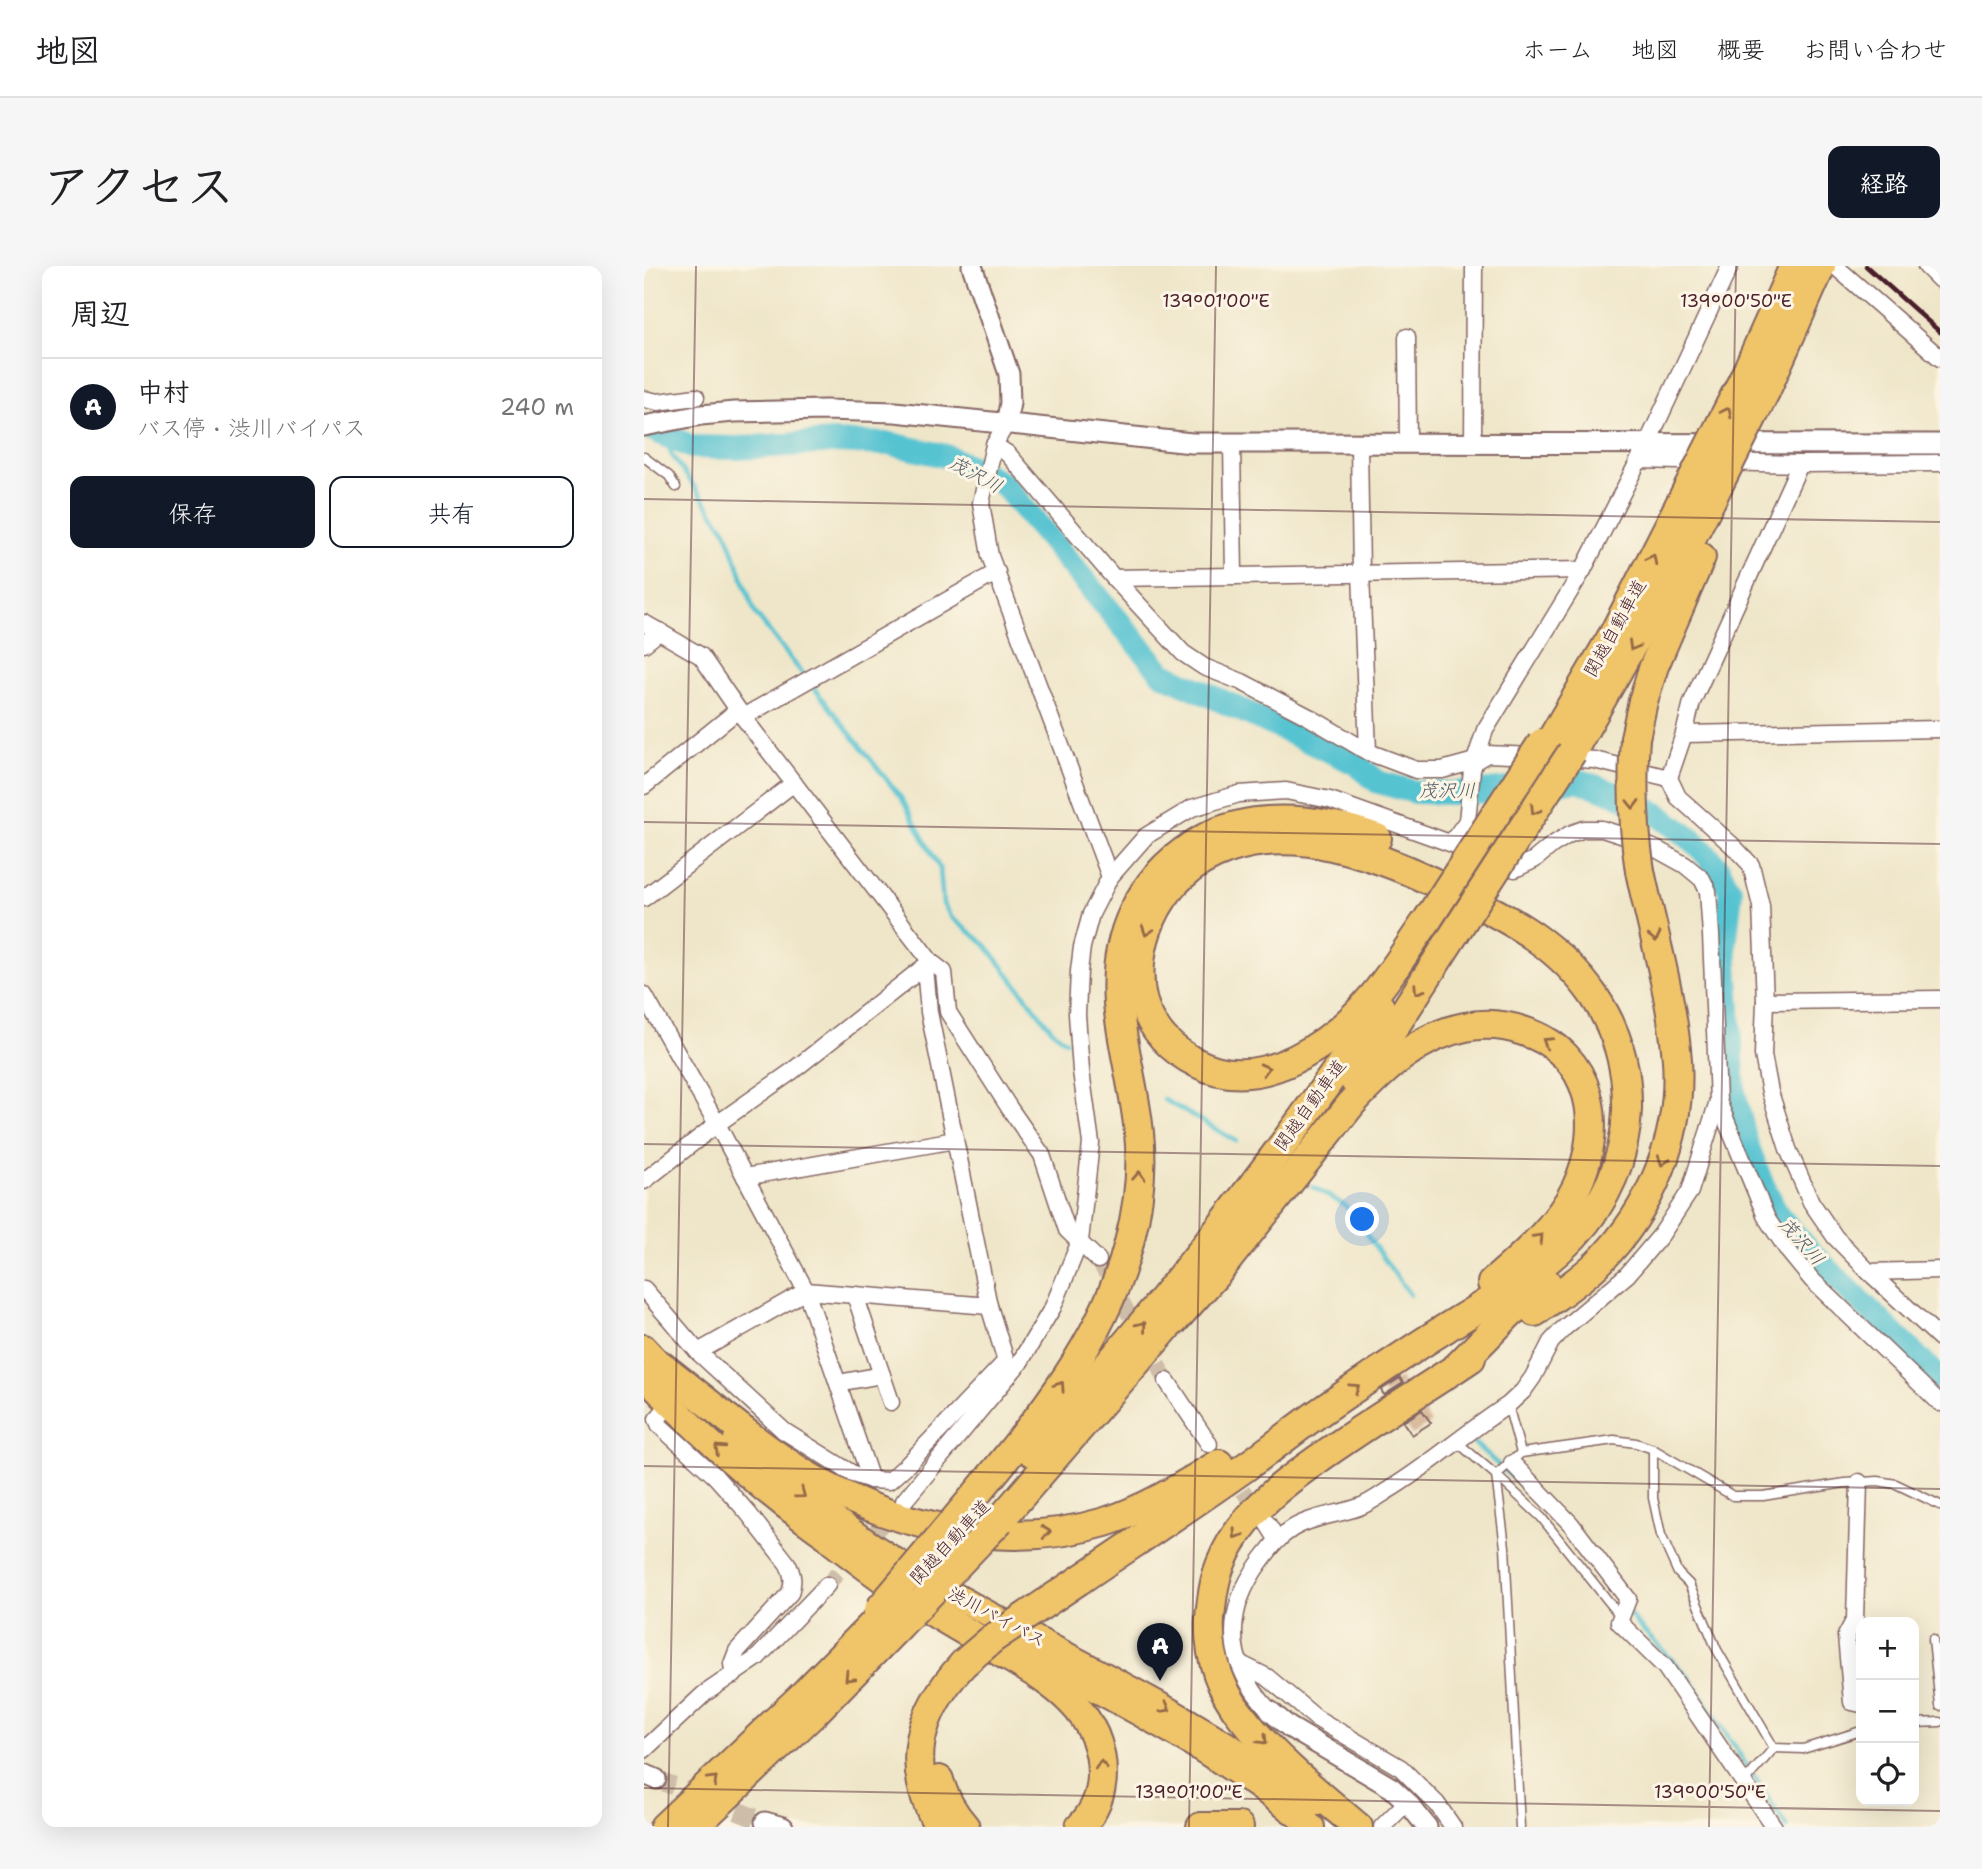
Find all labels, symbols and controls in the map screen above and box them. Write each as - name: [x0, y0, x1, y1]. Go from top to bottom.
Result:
- text: 地図: [35, 28, 101, 73]
- text: ホーム: [1522, 34, 1593, 66]
- text: 地図: [1631, 34, 1679, 66]
- text: 概要: [1717, 34, 1765, 66]
- text: お問い合わせ: [1803, 34, 1947, 66]
- button: 経路: [1828, 146, 1940, 218]
- text: アクセス: [42, 153, 235, 219]
- text: 139°01'00"E: [1162, 289, 1270, 313]
- text: 139°00'50"E: [1680, 289, 1792, 313]
- text: 周辺: [70, 293, 130, 334]
- text: 中村: [137, 374, 189, 409]
- text: A: [84, 392, 102, 422]
- text: 240 m: [500, 392, 574, 422]
- one-way arrow: [1718, 407, 1732, 419]
- text: バス停 · 渋川バイパス: [137, 413, 366, 443]
- water label: 茂沢川: [945, 450, 1007, 499]
- button: 保存: [70, 476, 315, 548]
- button: 共有: [329, 476, 574, 548]
- one-way arrow: [1644, 554, 1657, 566]
- street label: 関越自動車道: [1578, 575, 1652, 681]
- one-way arrow: [1628, 639, 1641, 651]
- water label: 茂沢川: [1418, 778, 1476, 803]
- one-way arrow: [1626, 799, 1641, 810]
- one-way arrow: [1531, 802, 1544, 815]
- one-way arrow: [1141, 924, 1155, 936]
- one-way arrow: [1647, 931, 1661, 943]
- one-way arrow: [1414, 982, 1426, 995]
- one-way arrow: [1542, 1037, 1555, 1050]
- street label: 関越自動車道: [1269, 1054, 1351, 1156]
- one-way arrow: [1259, 1063, 1271, 1077]
- one-way arrow: [1657, 1155, 1671, 1167]
- one-way arrow: [1131, 1170, 1146, 1181]
- your location: [1345, 1202, 1379, 1236]
- water label: 茂沢川: [1773, 1212, 1830, 1271]
- one-way arrow: [1531, 1233, 1543, 1246]
- one-way arrow: [1134, 1321, 1146, 1334]
- one-way arrow: [1052, 1381, 1065, 1394]
- one-way arrow: [1347, 1384, 1360, 1396]
- one-way arrow: [714, 1445, 727, 1458]
- one-way arrow: [793, 1485, 806, 1498]
- street label: 関越自動車道: [904, 1494, 996, 1590]
- one-way arrow: [1041, 1525, 1052, 1540]
- one-way arrow: [1233, 1526, 1245, 1539]
- street label: 渋川バイパス: [944, 1581, 1050, 1653]
- map controls: [1856, 1617, 1919, 1806]
- button: +: [1856, 1617, 1919, 1680]
- pin: A: [1137, 1623, 1183, 1681]
- one-way arrow: [845, 1669, 858, 1682]
- button: −: [1856, 1680, 1919, 1743]
- one-way arrow: [1159, 1700, 1171, 1713]
- one-way arrow: [1254, 1732, 1267, 1745]
- button: locate: [1856, 1743, 1919, 1806]
- one-way arrow: [1094, 1759, 1109, 1770]
- one-way arrow: [705, 1776, 718, 1788]
- text: 139°01'00"E: [1135, 1780, 1243, 1804]
- text: 139°00'50"E: [1654, 1780, 1766, 1804]

